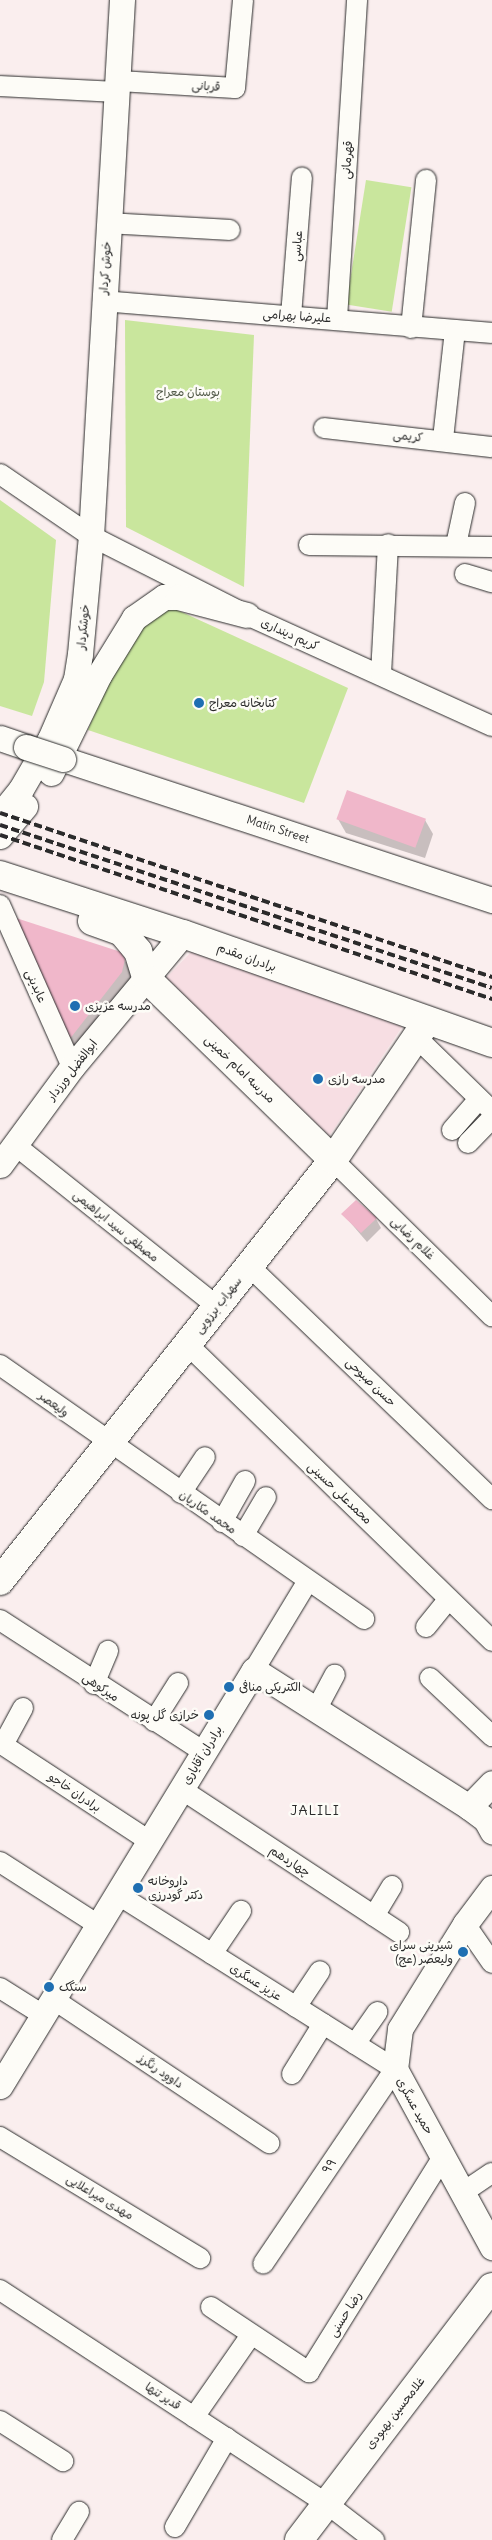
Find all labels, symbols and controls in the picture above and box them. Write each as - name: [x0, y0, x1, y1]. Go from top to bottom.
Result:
- street label: قربانی: [191, 78, 221, 94]
- street label: قهرمانی: [338, 140, 356, 180]
- street label: عباسی: [288, 230, 306, 262]
- street label: خوش کردار: [96, 241, 114, 295]
- street label: علیرضا بهرامی: [262, 306, 332, 326]
- park label: بوستان معراج: [156, 385, 220, 399]
- street label: کریمی: [392, 427, 424, 445]
- street label: خوشکردار: [73, 604, 93, 650]
- street label: کریم دینداری: [259, 615, 321, 653]
- place label: کتابخانه معراج: [209, 696, 277, 710]
- marker: کتابخانه معراج: [193, 697, 205, 709]
- street label: Matin Street: [245, 812, 311, 846]
- street label: برادران مقدم: [215, 940, 279, 974]
- street label: عابدینی: [22, 967, 50, 1005]
- place label: مدرسه عزیزی: [85, 999, 151, 1013]
- marker: مدرسه عزیزی: [69, 1000, 81, 1012]
- street label: مدرسه امام خمینی: [202, 1032, 278, 1106]
- street label: ابوالفضل ورزدار: [44, 1037, 100, 1103]
- place label: مدرسه رازی: [328, 1072, 385, 1086]
- marker: مدرسه رازی: [312, 1073, 324, 1085]
- street label: مصطفی سید ابراهیمی: [70, 1187, 162, 1265]
- street label: غلام رضایی: [388, 1214, 438, 1262]
- street label: سهراب برزویی: [191, 1274, 245, 1336]
- street label: حسن صبوحی: [343, 1355, 399, 1409]
- street label: ولیعصر: [36, 1388, 72, 1420]
- street label: محمدعلی حسینی: [305, 1459, 375, 1527]
- street label: محمد مکاریان: [177, 1487, 239, 1537]
- street label: میرکوهی: [80, 1670, 122, 1704]
- place label: الکتریکی منافی: [239, 1680, 301, 1694]
- marker: الکتریکی منافی: [223, 1681, 235, 1693]
- place label: خرازی گل پونه: [131, 1708, 199, 1722]
- marker: خرازی گل پونه: [203, 1709, 215, 1721]
- street label: برادران آقایاری: [179, 1723, 225, 1787]
- street label: برادران خاجو: [46, 1769, 104, 1815]
- district label: JALILI: [289, 1802, 341, 1818]
- street label: چهاردهم: [267, 1842, 313, 1880]
- place label: داروخانه دکتر گودرزی: [148, 1874, 203, 1902]
- marker: داروخانه دکتر گودرزی: [132, 1882, 144, 1894]
- place label: شیرینی سرای ولیعصر (عج): [390, 1938, 453, 1966]
- marker: شیرینی سرای ولیعصر (عج): [457, 1946, 469, 1958]
- street label: عزیز عسگری: [227, 1960, 285, 2004]
- place label: سنگک: [59, 1980, 87, 1994]
- marker: سنگک: [43, 1981, 55, 1993]
- street label: داوود رنگرز: [136, 2051, 186, 2091]
- street label: حمید عسگری: [393, 2075, 437, 2137]
- street label: ۹۹: [319, 2156, 339, 2176]
- street label: مهدی میراعلایی: [64, 2171, 136, 2223]
- street label: رضا حسنی: [325, 2289, 365, 2339]
- street label: غلامحسین بهبودی: [362, 2374, 428, 2452]
- street label: قدیر تنها: [142, 2379, 184, 2413]

